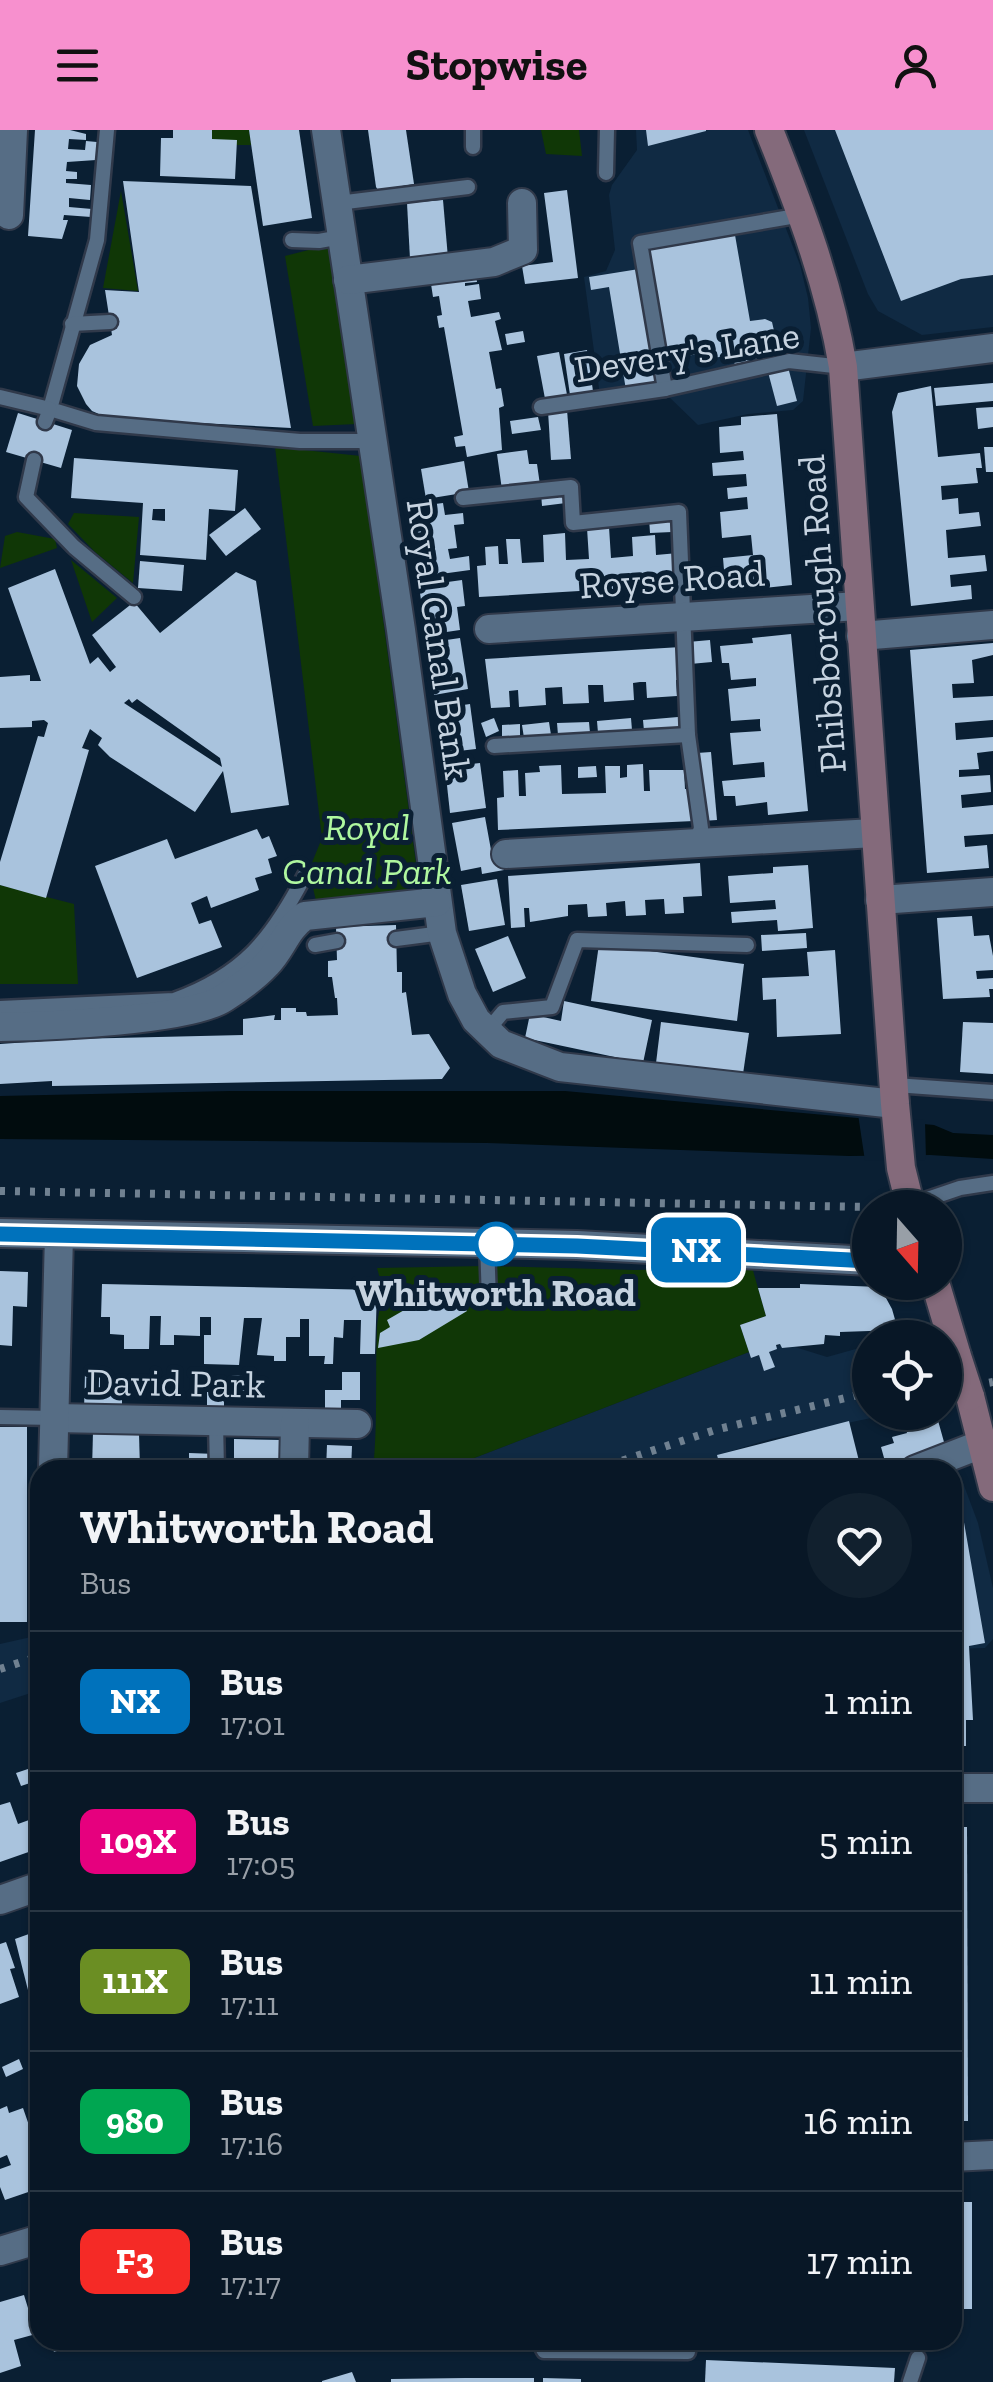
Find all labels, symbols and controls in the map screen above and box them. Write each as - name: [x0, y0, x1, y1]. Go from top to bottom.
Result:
- icon: menu: [50, 38, 105, 93]
- text: Stopwise: [406, 38, 587, 92]
- icon: person: [888, 38, 943, 93]
- street label: Devery's Lane: [571, 312, 803, 392]
- street label: Phibsborough Road: [788, 453, 856, 775]
- street label: Royal Canal Bank: [397, 496, 482, 783]
- street label: Royse Road: [578, 550, 766, 608]
- park label: Royal Canal Park: [282, 804, 452, 894]
- north arrow: [852, 1190, 962, 1300]
- map controls: [852, 1190, 962, 1430]
- line badge: NX: [651, 1218, 741, 1282]
- marker: Whitworth Road: [475, 1223, 517, 1265]
- text: NX: [671, 1229, 721, 1271]
- place label: Whitworth Road: [356, 1270, 636, 1316]
- button: locate: [852, 1320, 962, 1430]
- street label: David Park: [86, 1358, 266, 1408]
- button: heart: [807, 1493, 912, 1598]
- text: Whitworth Road: [80, 1498, 434, 1555]
- text: Bus: [80, 1564, 131, 1602]
- text: Bus: [220, 1659, 283, 1705]
- text: 1 min: [824, 1678, 912, 1724]
- text: NX: [110, 1680, 160, 1722]
- text: 17:01: [220, 1705, 285, 1743]
- text: Bus: [226, 1799, 290, 1845]
- text: 5 min: [819, 1818, 912, 1864]
- text: 109X: [100, 1820, 176, 1862]
- text: 17:05: [226, 1845, 295, 1883]
- text: Bus: [220, 1939, 283, 1985]
- text: 11 min: [809, 1958, 912, 2004]
- text: 111X: [102, 1960, 168, 2002]
- text: 17:11: [220, 1985, 279, 2023]
- text: Bus: [220, 2079, 283, 2125]
- text: 16 min: [803, 2098, 912, 2144]
- text: 980: [106, 2100, 164, 2142]
- text: 17:16: [220, 2125, 283, 2163]
- text: Bus: [220, 2219, 283, 2265]
- text: 17 min: [806, 2238, 912, 2284]
- text: F3: [116, 2240, 154, 2282]
- text: 17:17: [220, 2265, 281, 2303]

